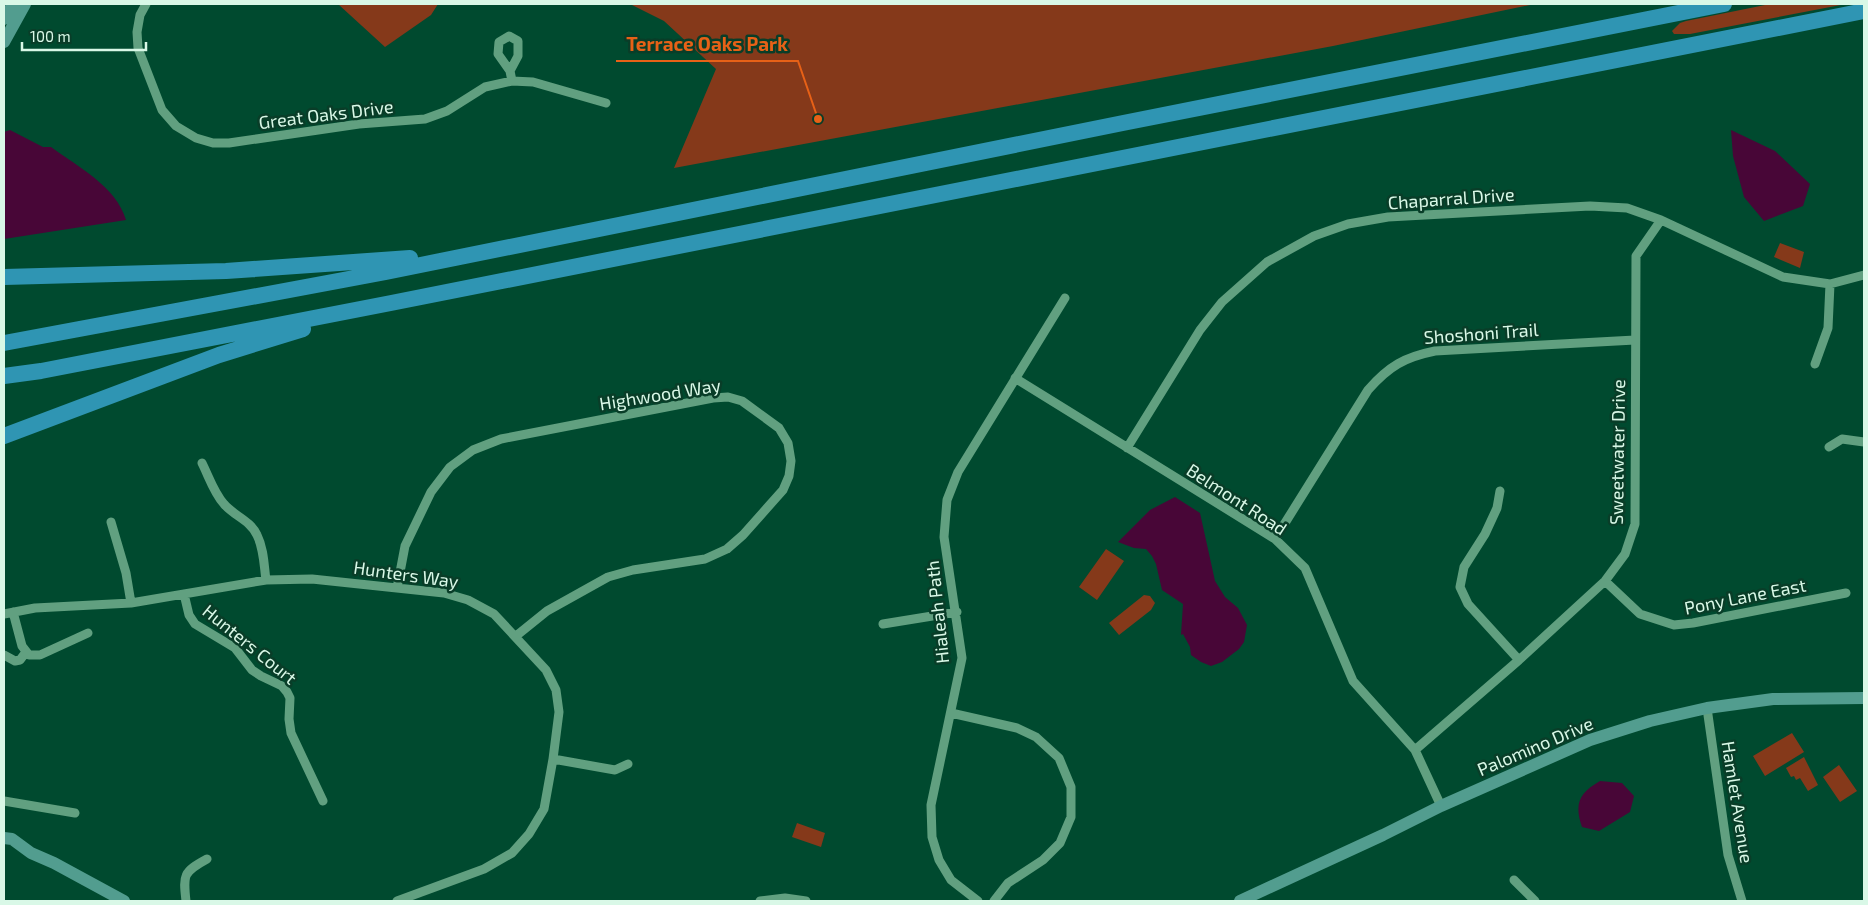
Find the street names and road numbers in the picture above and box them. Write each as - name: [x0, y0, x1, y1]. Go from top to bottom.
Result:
- street label: Great Oaks Drive: [257, 95, 395, 133]
- street label: Chaparral Drive: [1387, 183, 1515, 213]
- street label: Shoshoni Trail: [1423, 318, 1540, 348]
- street label: Highwood Way: [598, 373, 723, 414]
- street label: Sweetwater Drive: [1605, 379, 1629, 525]
- street label: Belmont Road: [1183, 458, 1291, 540]
- street label: Hunters Way: [352, 556, 460, 592]
- street label: Hialeah Path: [921, 559, 953, 665]
- street label: Pony Lane East: [1682, 573, 1808, 619]
- street label: Hunters Court: [199, 599, 302, 689]
- street label: Palomino Drive: [1474, 712, 1596, 780]
- street label: Hamlet Avenue: [1717, 739, 1759, 865]

